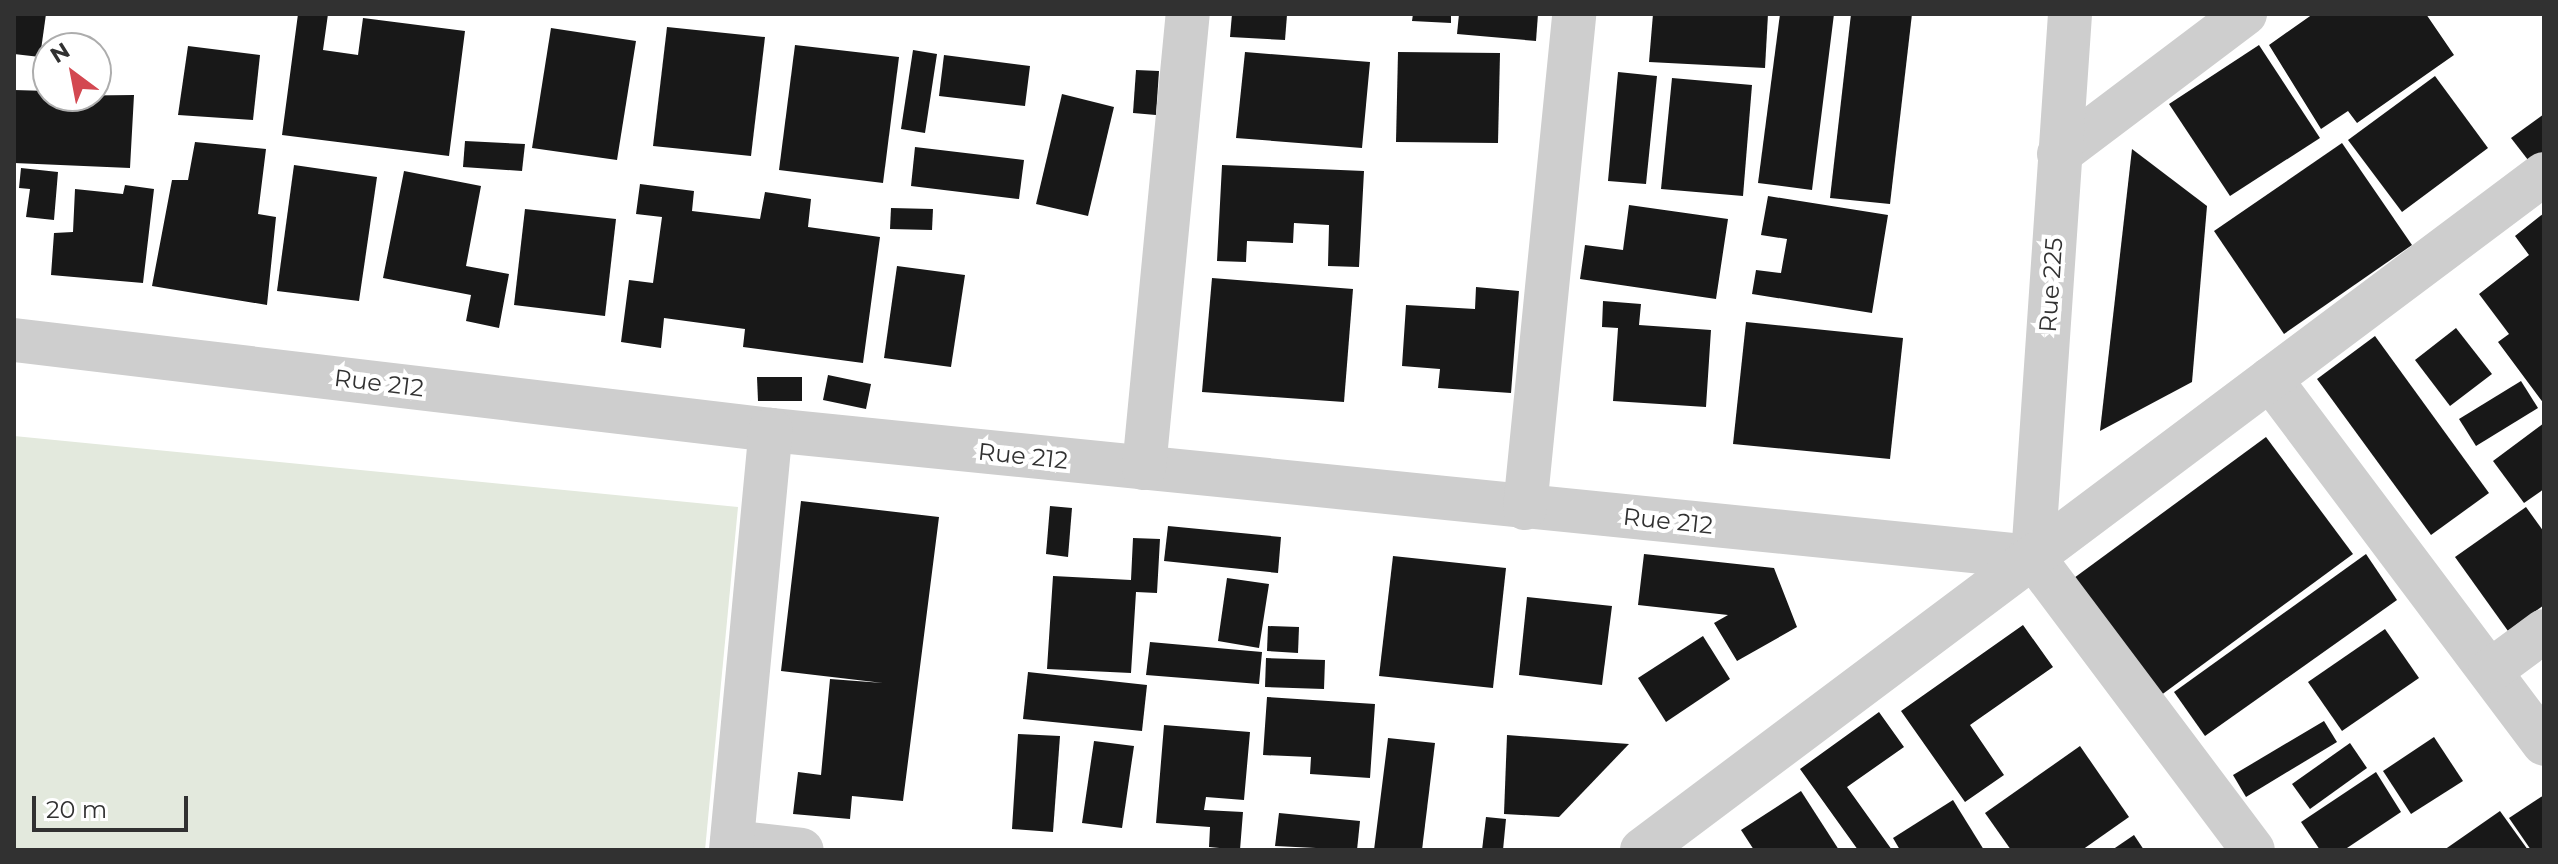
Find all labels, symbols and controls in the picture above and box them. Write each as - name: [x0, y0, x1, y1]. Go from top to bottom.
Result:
- north arrow: [32, 32, 112, 112]
- text: N: [45, 37, 75, 69]
- street label: Rue 225: [2033, 237, 2069, 333]
- street label: Rue 212: [332, 363, 426, 403]
- street label: Rue 212: [977, 437, 1069, 475]
- street label: Rue 212: [1622, 502, 1714, 540]
- scale bar: [36, 780, 192, 830]
- text: 20 m: [46, 795, 107, 824]

